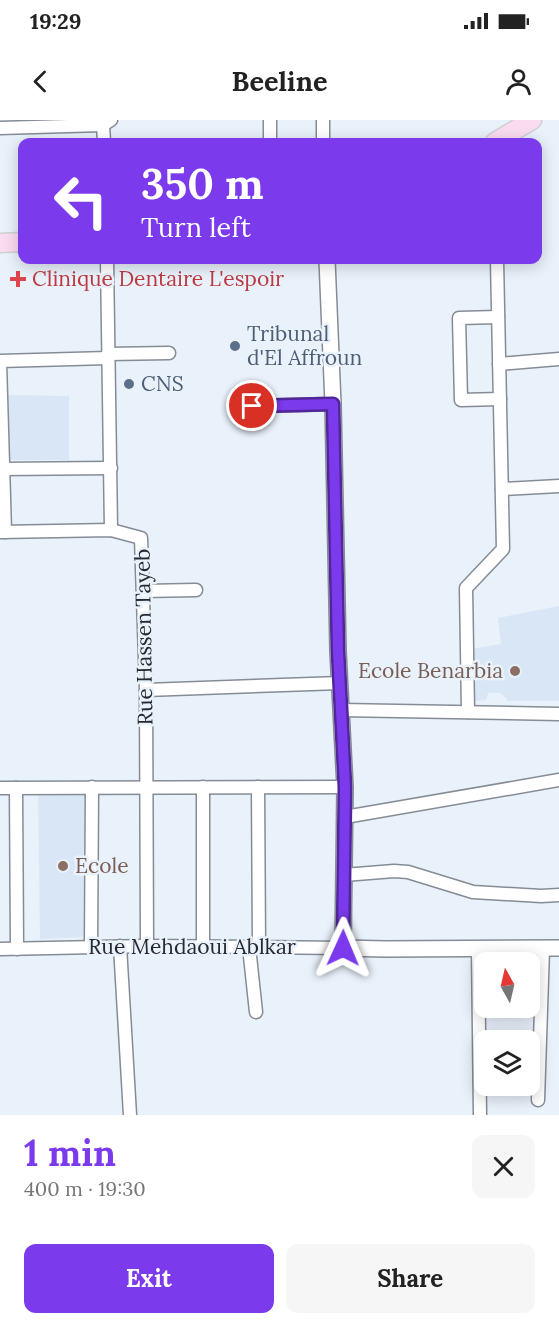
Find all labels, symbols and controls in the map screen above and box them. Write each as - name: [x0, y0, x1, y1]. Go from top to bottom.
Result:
- text: 19:29: [30, 7, 82, 35]
- text: Beeline: [232, 64, 327, 98]
- icon: back: [24, 65, 57, 98]
- icon: person: [502, 65, 535, 98]
- text: 350 m: [141, 157, 264, 211]
- icon: left: [42, 162, 120, 240]
- text: Turn left: [141, 210, 251, 244]
- place label: Clinique Dentaire L'espoir: [32, 265, 284, 292]
- marker: Clinique Dentaire L'espoir: [9, 270, 27, 288]
- place label: Tribunal d'El Affroun: [247, 320, 363, 371]
- marker: Tribunal d'El Affroun: [228, 339, 242, 353]
- place label: CNS: [141, 370, 184, 397]
- marker: CNS: [122, 377, 136, 391]
- pin: [226, 380, 277, 431]
- icon: arrive: [235, 389, 268, 422]
- street label: Rue Hassen Tayeb: [128, 548, 159, 726]
- place label: Ecole Benarbia: [358, 657, 503, 684]
- marker: Ecole Benarbia: [508, 664, 522, 678]
- place label: Ecole: [75, 852, 129, 879]
- marker: Ecole: [56, 859, 70, 873]
- position arrow: [311, 916, 375, 980]
- street label: Rue Mehdaoui Ablkar: [88, 933, 296, 960]
- north arrow: [474, 952, 540, 1018]
- map controls: [474, 952, 540, 1096]
- button: layers: [474, 1030, 540, 1096]
- text: 1 min: [24, 1130, 116, 1176]
- button: close: [472, 1135, 535, 1198]
- text: 400 m · 19:30: [24, 1176, 146, 1201]
- button: Exit: [24, 1244, 274, 1313]
- button: Share: [286, 1244, 535, 1313]

